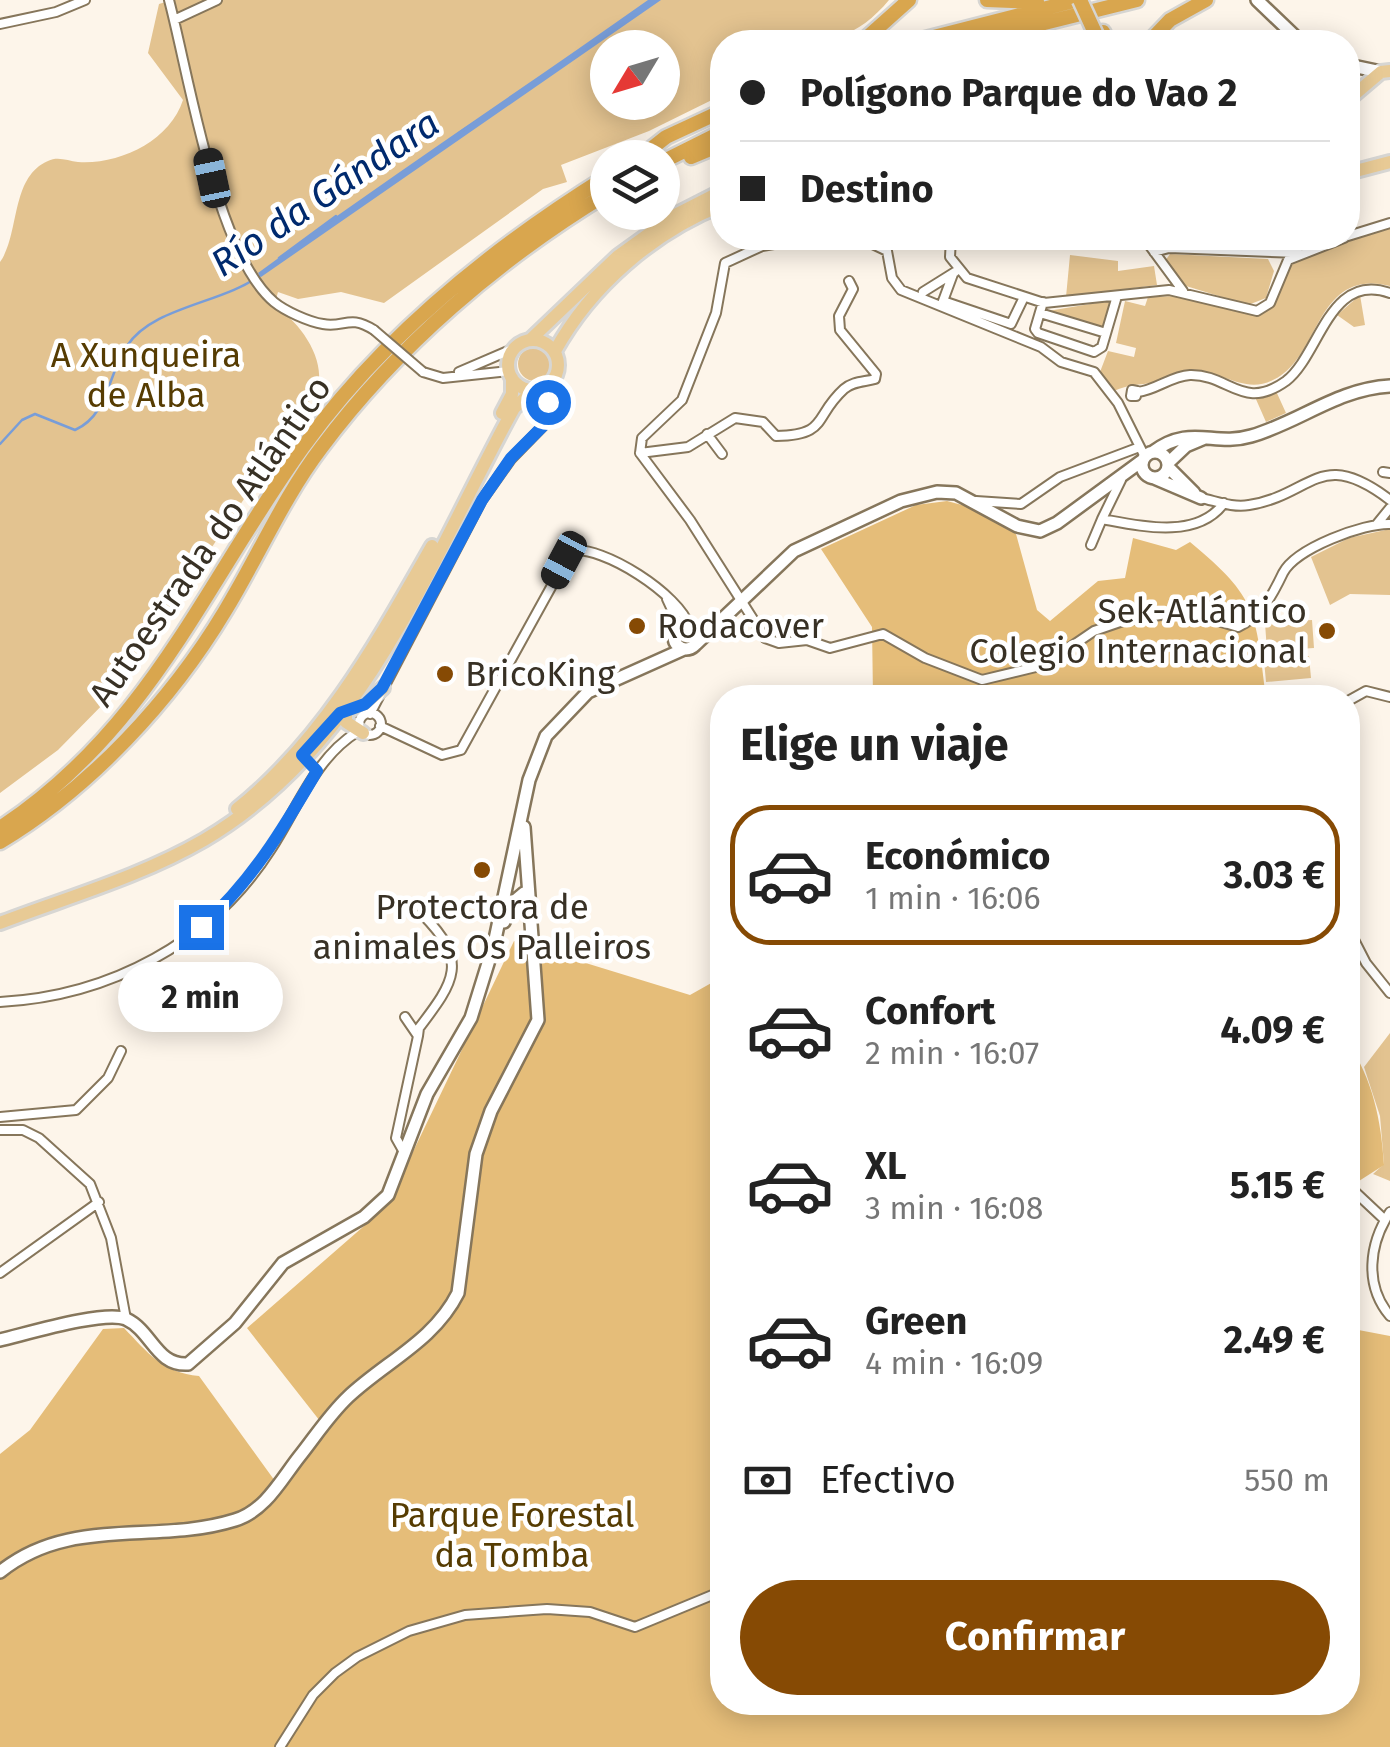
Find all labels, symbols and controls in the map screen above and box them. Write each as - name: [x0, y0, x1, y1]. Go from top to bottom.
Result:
- north arrow: [590, 30, 680, 120]
- map controls: [590, 30, 680, 230]
- text: Polígono Parque do Vao 2: [800, 70, 1237, 116]
- water label: Río da Gándara: [202, 100, 448, 286]
- button: layers: [590, 140, 680, 230]
- car: [191, 146, 233, 210]
- text: Destino: [800, 166, 934, 212]
- park label: A Xunqueira de Alba: [51, 334, 241, 416]
- street label: Autoestrada do Atlántico: [80, 368, 340, 714]
- route start: [526, 380, 571, 425]
- car: [537, 526, 591, 594]
- place label: Sek-Atlántico Colegio Internacional: [969, 590, 1307, 672]
- place label: Rodacover: [657, 605, 825, 647]
- marker: Rodacover: [626, 615, 648, 637]
- marker: Sek-Atlántico Colegio Internacional: [1316, 620, 1338, 642]
- place label: BricoKing: [465, 653, 616, 695]
- marker: BricoKing: [434, 663, 456, 685]
- text: Elige un viaje: [740, 718, 1008, 772]
- icon: car: [745, 830, 835, 920]
- text: Económico: [865, 833, 1050, 879]
- text: 3.03 €: [1224, 852, 1325, 898]
- marker: Protectora de animales Os Palleiros: [471, 859, 493, 881]
- text: 1 min · 16:06: [865, 879, 1041, 917]
- place label: Protectora de animales Os Palleiros: [313, 886, 651, 968]
- route end: [179, 905, 224, 950]
- callout: 2 min: [119, 962, 284, 1032]
- text: 2 min: [161, 978, 240, 1016]
- icon: car: [745, 985, 835, 1075]
- text: Confort: [865, 988, 995, 1034]
- text: 4.09 €: [1220, 1007, 1325, 1053]
- text: 2 min · 16:07: [865, 1034, 1039, 1072]
- icon: car: [745, 1140, 835, 1230]
- text: XL: [865, 1143, 907, 1189]
- text: 5.15 €: [1230, 1162, 1325, 1208]
- text: 3 min · 16:08: [865, 1189, 1043, 1227]
- icon: car: [745, 1295, 835, 1385]
- text: Green: [865, 1298, 968, 1344]
- text: 2.49 €: [1224, 1317, 1325, 1363]
- text: 4 min · 16:09: [865, 1344, 1043, 1382]
- icon: cash: [740, 1453, 795, 1508]
- text: Efectivo: [820, 1457, 956, 1503]
- text: 550 m: [1244, 1461, 1330, 1499]
- park label: Parque Forestal da Tomba: [389, 1494, 635, 1576]
- button: Confirmar: [740, 1580, 1330, 1695]

